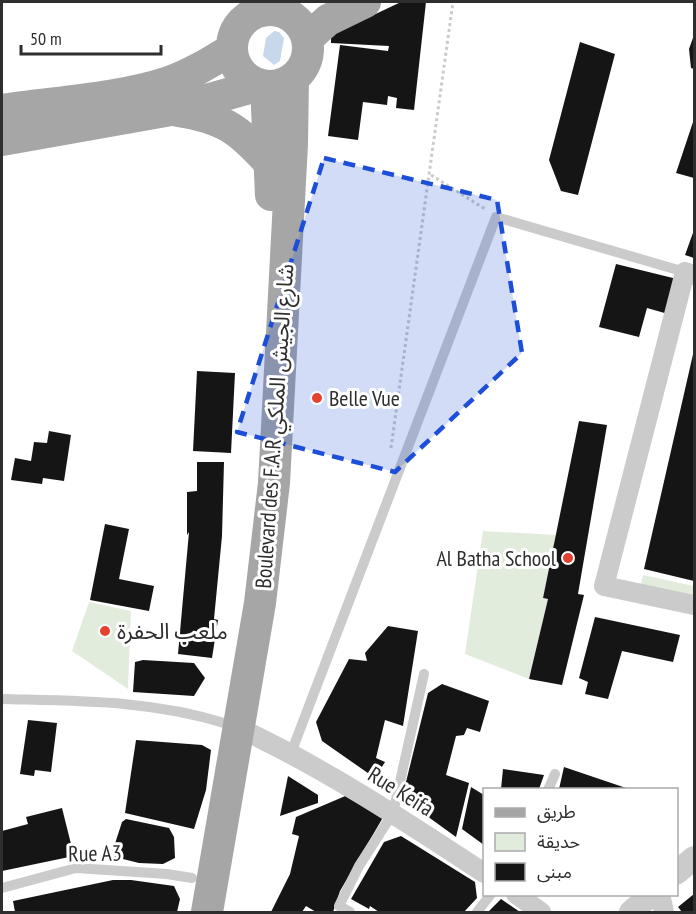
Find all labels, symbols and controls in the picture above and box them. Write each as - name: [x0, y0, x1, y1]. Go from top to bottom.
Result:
- scale bar: [21, 18, 160, 56]
- text: 50 m: [30, 27, 62, 50]
- street label: Boulevard des F.A.R شارع الجيش الملكي: [249, 263, 302, 590]
- place label: Belle Vue: [329, 384, 400, 412]
- marker: Belle Vue: [310, 391, 324, 405]
- place label: Al Batha School: [436, 544, 557, 572]
- marker: Al Batha School: [561, 551, 575, 565]
- place label: ملعب الحفرة: [117, 617, 228, 645]
- marker: ملعب الحفرة: [98, 624, 112, 638]
- street label: Rue Keifa: [363, 760, 439, 822]
- legend: [483, 788, 678, 896]
- text: طريق: [537, 800, 576, 823]
- text: حديقة: [537, 830, 580, 853]
- street label: Rue A3: [68, 839, 122, 867]
- text: مبنى: [537, 860, 572, 883]

